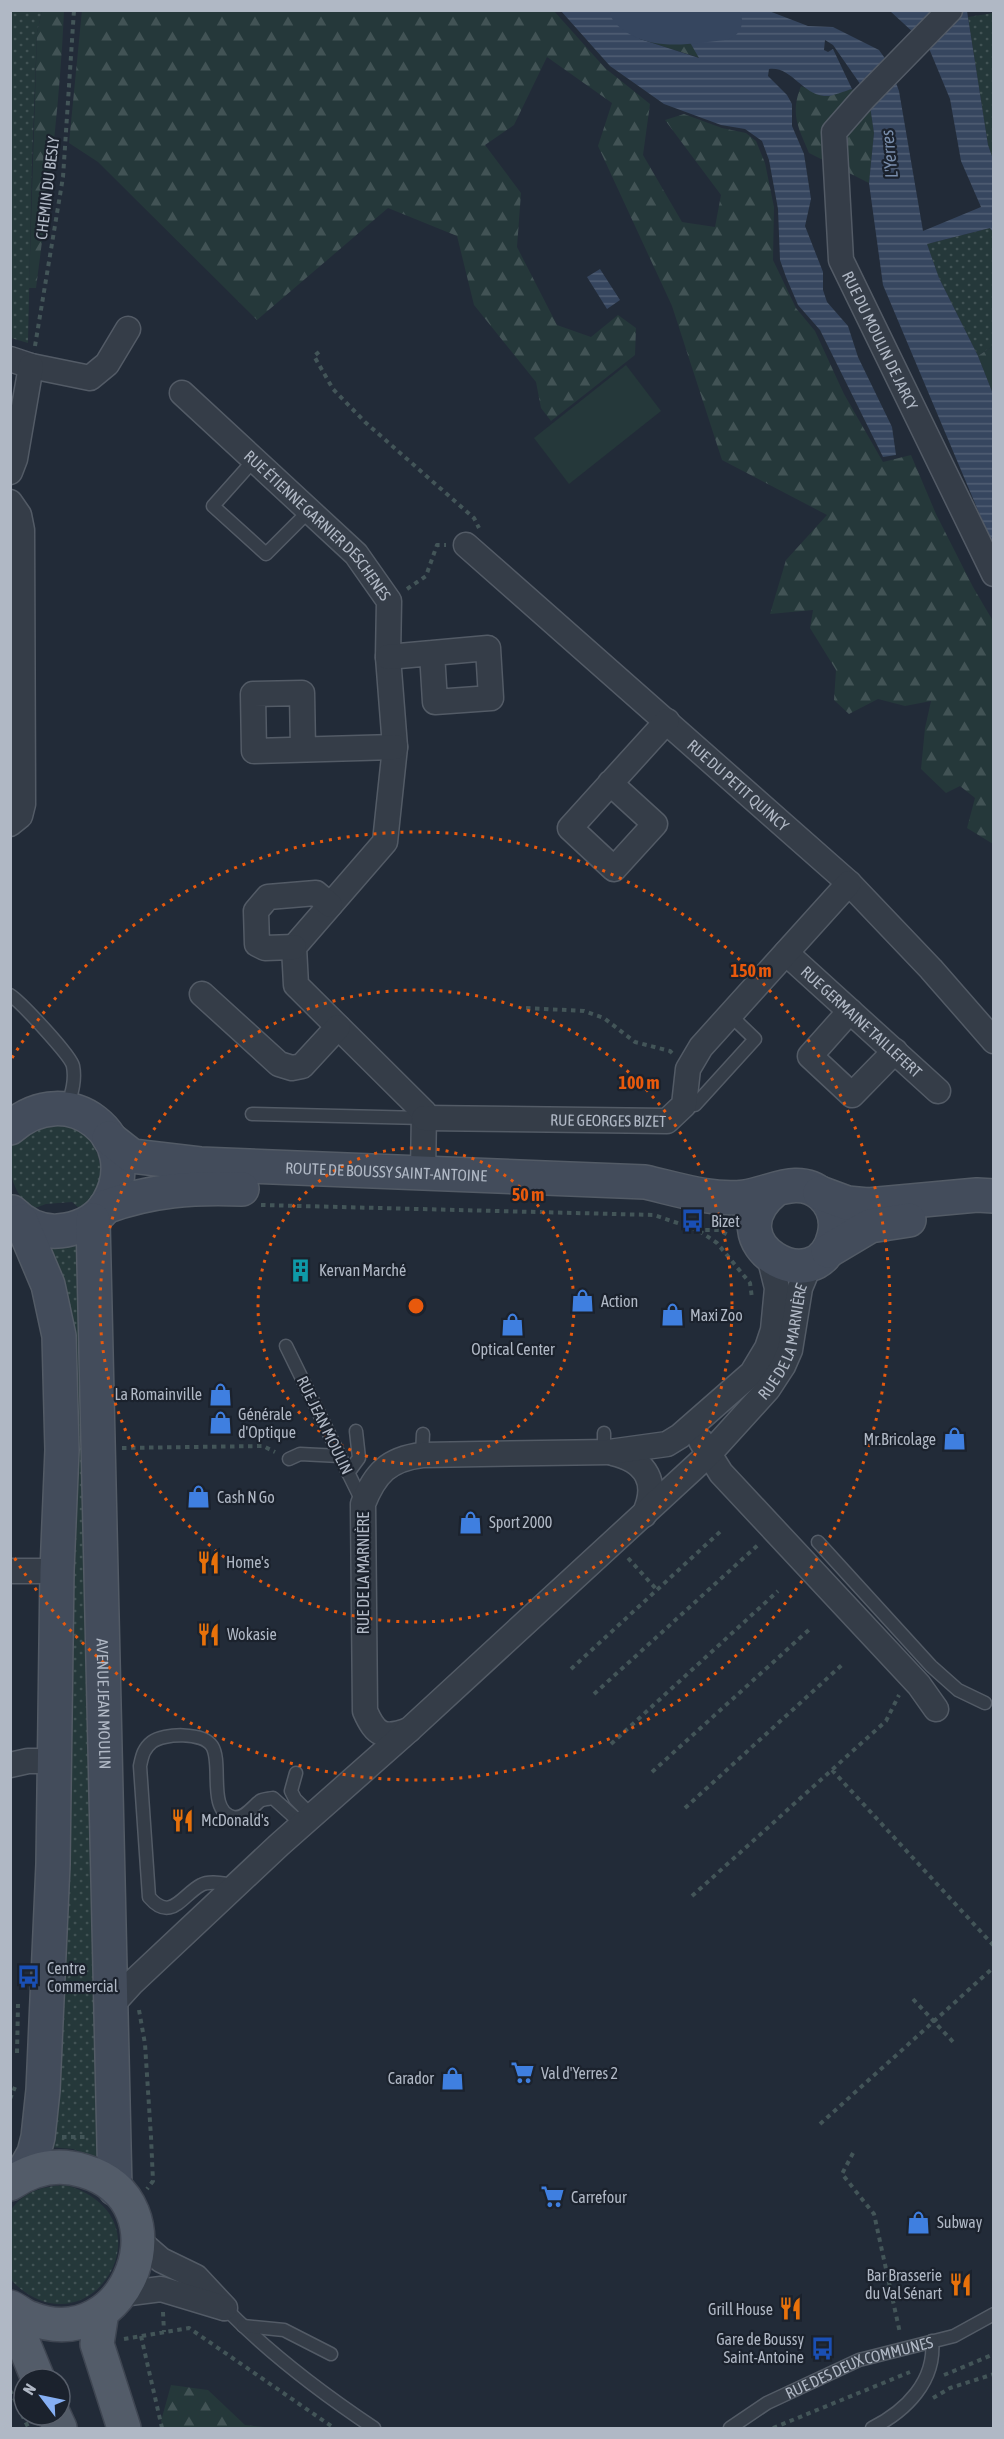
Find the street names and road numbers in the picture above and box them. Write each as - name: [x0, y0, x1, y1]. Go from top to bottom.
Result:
- street label: CHEMIN DU BESLY: [32, 135, 62, 241]
- street label: RUE DU MOULIN DE JARCY: [839, 268, 922, 413]
- street label: RUE ÉTIENNE GARNIER DESCHENES: [241, 446, 395, 604]
- street label: RUE DU PETIT QUINCY: [684, 736, 793, 835]
- street label: RUE GERMAINE TAILLEFERT: [797, 962, 926, 1081]
- street label: RUE GEORGES BIZET: [550, 1111, 666, 1130]
- street label: ROUTE DE BOUSSY SAINT-ANTOINE: [285, 1158, 488, 1185]
- street label: RUE DE LA MARNIÈRE: [754, 1281, 810, 1403]
- street label: RUE JEAN MOULIN: [293, 1373, 357, 1477]
- street label: RUE DE LA MARNIÈRE: [354, 1512, 372, 1634]
- street label: AVENUE JEAN MOULIN: [94, 1638, 114, 1770]
- street label: RUE DES DEUX COMMUNES: [782, 2333, 935, 2402]

